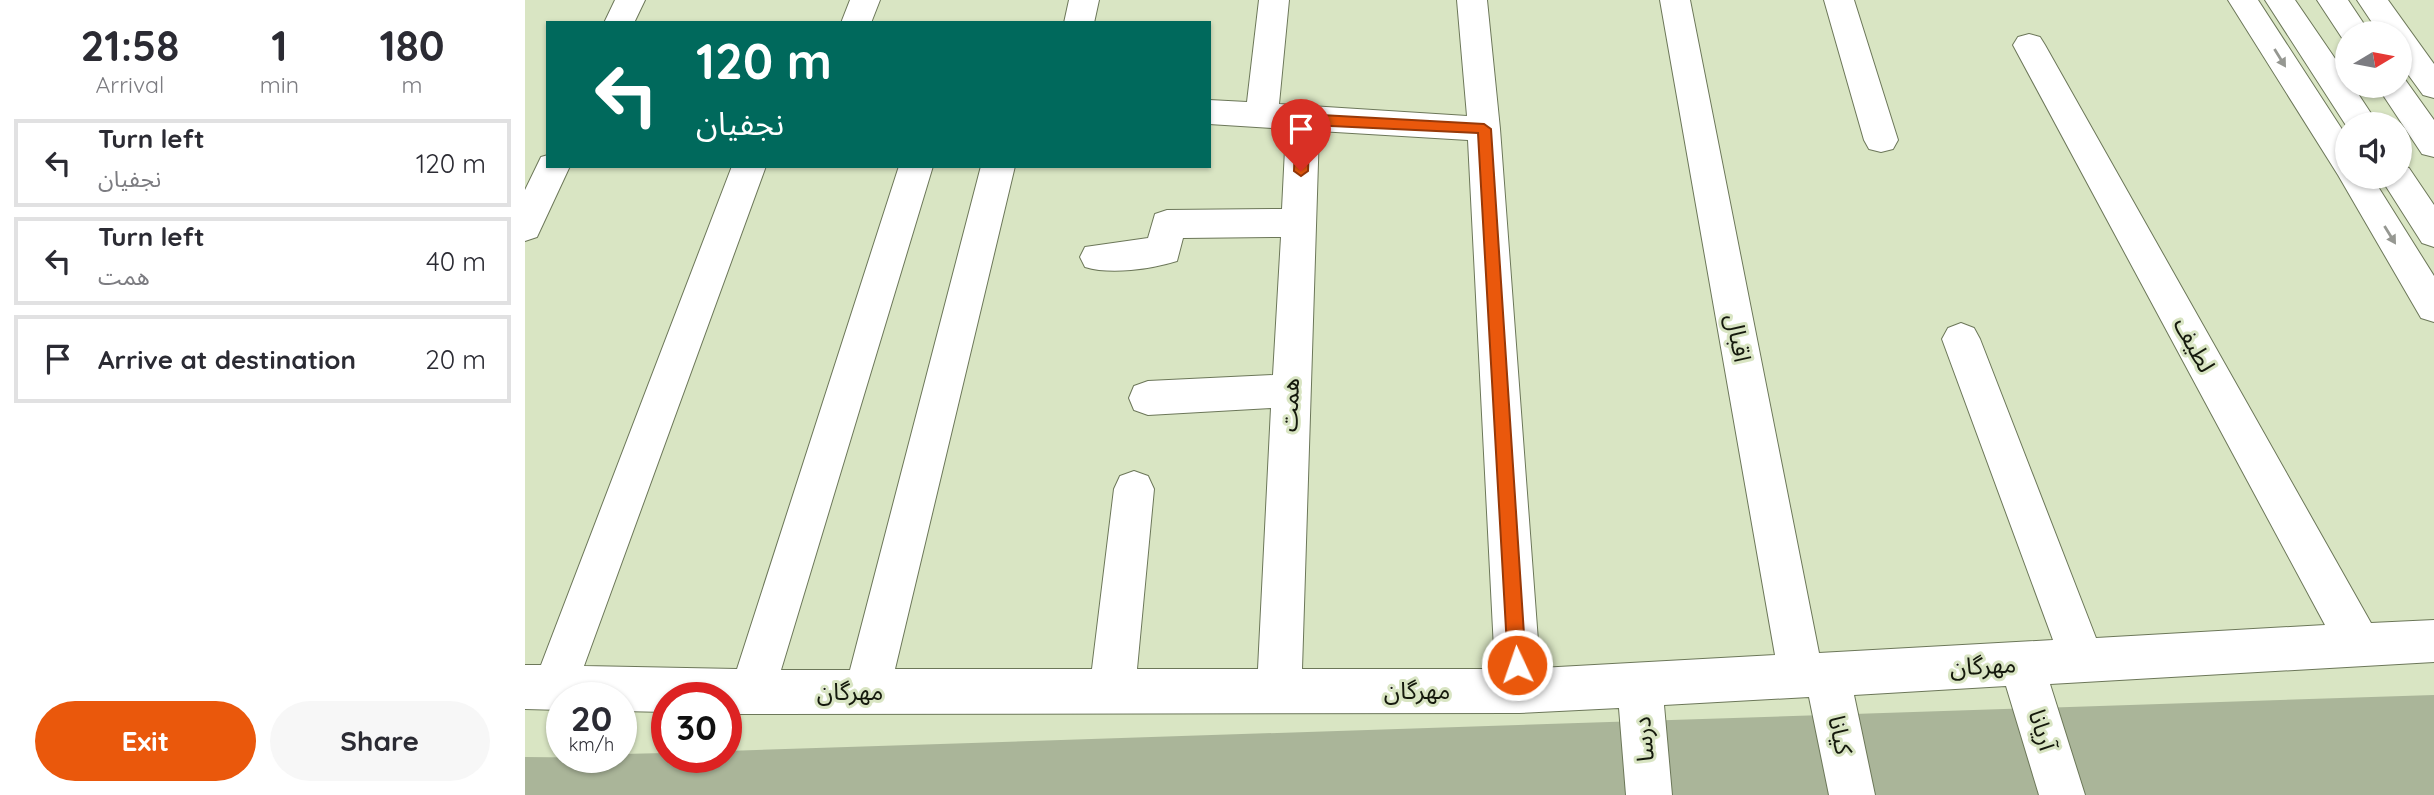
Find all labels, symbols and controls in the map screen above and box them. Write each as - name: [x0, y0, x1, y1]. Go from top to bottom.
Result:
- text: 21:58: [80, 19, 179, 72]
- text: 1: [271, 19, 288, 72]
- text: 180: [379, 19, 445, 72]
- north arrow: [2335, 21, 2411, 98]
- map controls: [2335, 21, 2412, 189]
- text: 120 m: [696, 30, 832, 91]
- one-way arrow: [2273, 48, 2286, 67]
- icon: left: [581, 49, 672, 140]
- text: Arrival: [95, 70, 164, 99]
- text: min: [260, 70, 299, 99]
- text: m: [401, 70, 422, 99]
- pin: [1271, 99, 1331, 171]
- text: نجفیان: [696, 103, 784, 143]
- icon: arrive: [1282, 110, 1320, 148]
- button: sound: [2335, 112, 2412, 189]
- text: Turn left: [98, 122, 205, 155]
- icon: left: [39, 144, 77, 182]
- text: 120 m: [416, 147, 486, 180]
- text: نجفیان: [98, 164, 161, 193]
- text: Turn left: [98, 220, 205, 253]
- one-way arrow: [2383, 225, 2396, 244]
- icon: left: [39, 242, 77, 280]
- text: 40 m: [426, 245, 486, 278]
- text: همت: [98, 262, 150, 291]
- street label: اقبال: [1720, 311, 1758, 364]
- street label: لطیف: [2168, 312, 2222, 377]
- icon: arrive: [39, 340, 77, 378]
- text: Arrive at destination: [98, 343, 356, 376]
- text: 20 m: [425, 343, 486, 376]
- street label: همت: [1273, 378, 1305, 432]
- position arrow: [1480, 628, 1554, 702]
- street label: مهرگان: [1949, 648, 2017, 682]
- street label: مهرگان: [1384, 675, 1450, 705]
- street label: مهرگان: [817, 676, 883, 706]
- speed limit sign: 30: [651, 682, 742, 773]
- text: 20: [571, 696, 612, 740]
- button: Exit: [35, 701, 256, 781]
- button: Share: [270, 701, 490, 781]
- street label: آریانا: [2023, 706, 2064, 755]
- street label: کیانا: [1822, 712, 1860, 758]
- street label: درسا: [1626, 715, 1660, 763]
- text: km/h: [569, 733, 614, 756]

